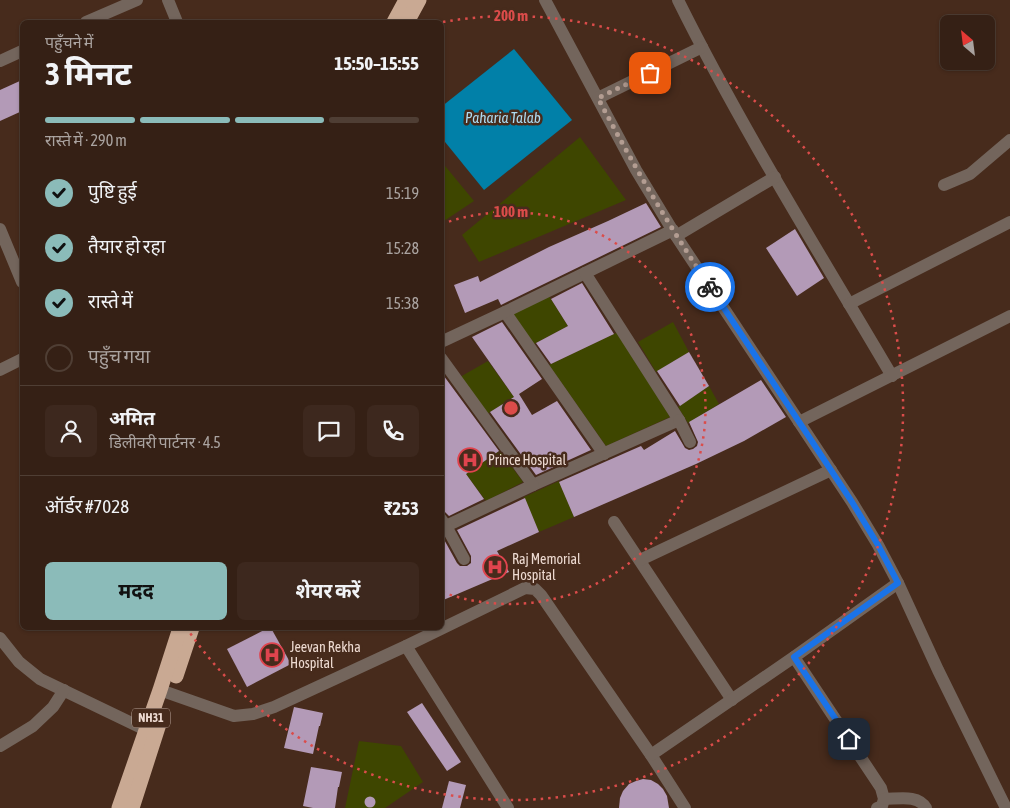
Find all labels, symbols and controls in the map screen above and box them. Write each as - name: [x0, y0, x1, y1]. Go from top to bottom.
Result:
- text: 200 m: [494, 7, 528, 24]
- north arrow: [940, 15, 995, 70]
- map controls: [940, 15, 995, 70]
- text: पहुँचने में: [45, 33, 93, 51]
- text: 15:50–15:55: [334, 52, 419, 74]
- pin: [629, 52, 671, 94]
- text: 3 मिनट: [45, 55, 132, 92]
- icon: bag: [636, 59, 664, 87]
- water label: Paharia Talab: [465, 109, 541, 126]
- text: रास्ते में · 290 m: [45, 131, 127, 149]
- icon: check: [45, 179, 73, 207]
- text: पुष्टि हुई: [88, 180, 137, 202]
- text: 15:19: [386, 184, 419, 202]
- text: 100 m: [494, 203, 528, 220]
- icon: check: [45, 234, 73, 262]
- text: तैयार हो रहा: [88, 235, 166, 257]
- text: 15:28: [386, 239, 419, 257]
- courier: [685, 262, 735, 312]
- icon: bike: [696, 273, 724, 301]
- icon: check: [45, 289, 73, 317]
- text: रास्ते में: [88, 290, 133, 312]
- text: 15:38: [386, 294, 419, 312]
- text: पहुँच गया: [88, 345, 150, 367]
- centre of rings: [502, 399, 520, 417]
- button: person: [45, 405, 97, 457]
- button: chat: [303, 405, 355, 457]
- button: phone: [367, 405, 419, 457]
- text: अमित: [109, 407, 155, 429]
- text: डिलीवरी पार्टनर · 4.5: [109, 433, 221, 451]
- hospital icon: Prince Hospital: [457, 447, 483, 473]
- place label: Prince Hospital: [488, 452, 567, 468]
- text: ऑर्डर #7028: [45, 495, 129, 517]
- text: ₹253: [384, 497, 419, 519]
- place label: Raj Memorial Hospital: [512, 551, 581, 583]
- hospital icon: Raj Memorial Hospital: [482, 554, 508, 580]
- button: मदद: [45, 562, 227, 620]
- button: शेयर करें: [237, 562, 419, 620]
- place label: Jeevan Rekha Hospital: [290, 639, 361, 671]
- hospital icon: Jeevan Rekha Hospital: [259, 642, 285, 668]
- road number: NH31: [132, 708, 170, 728]
- pin: [828, 718, 870, 760]
- icon: home: [835, 725, 863, 753]

